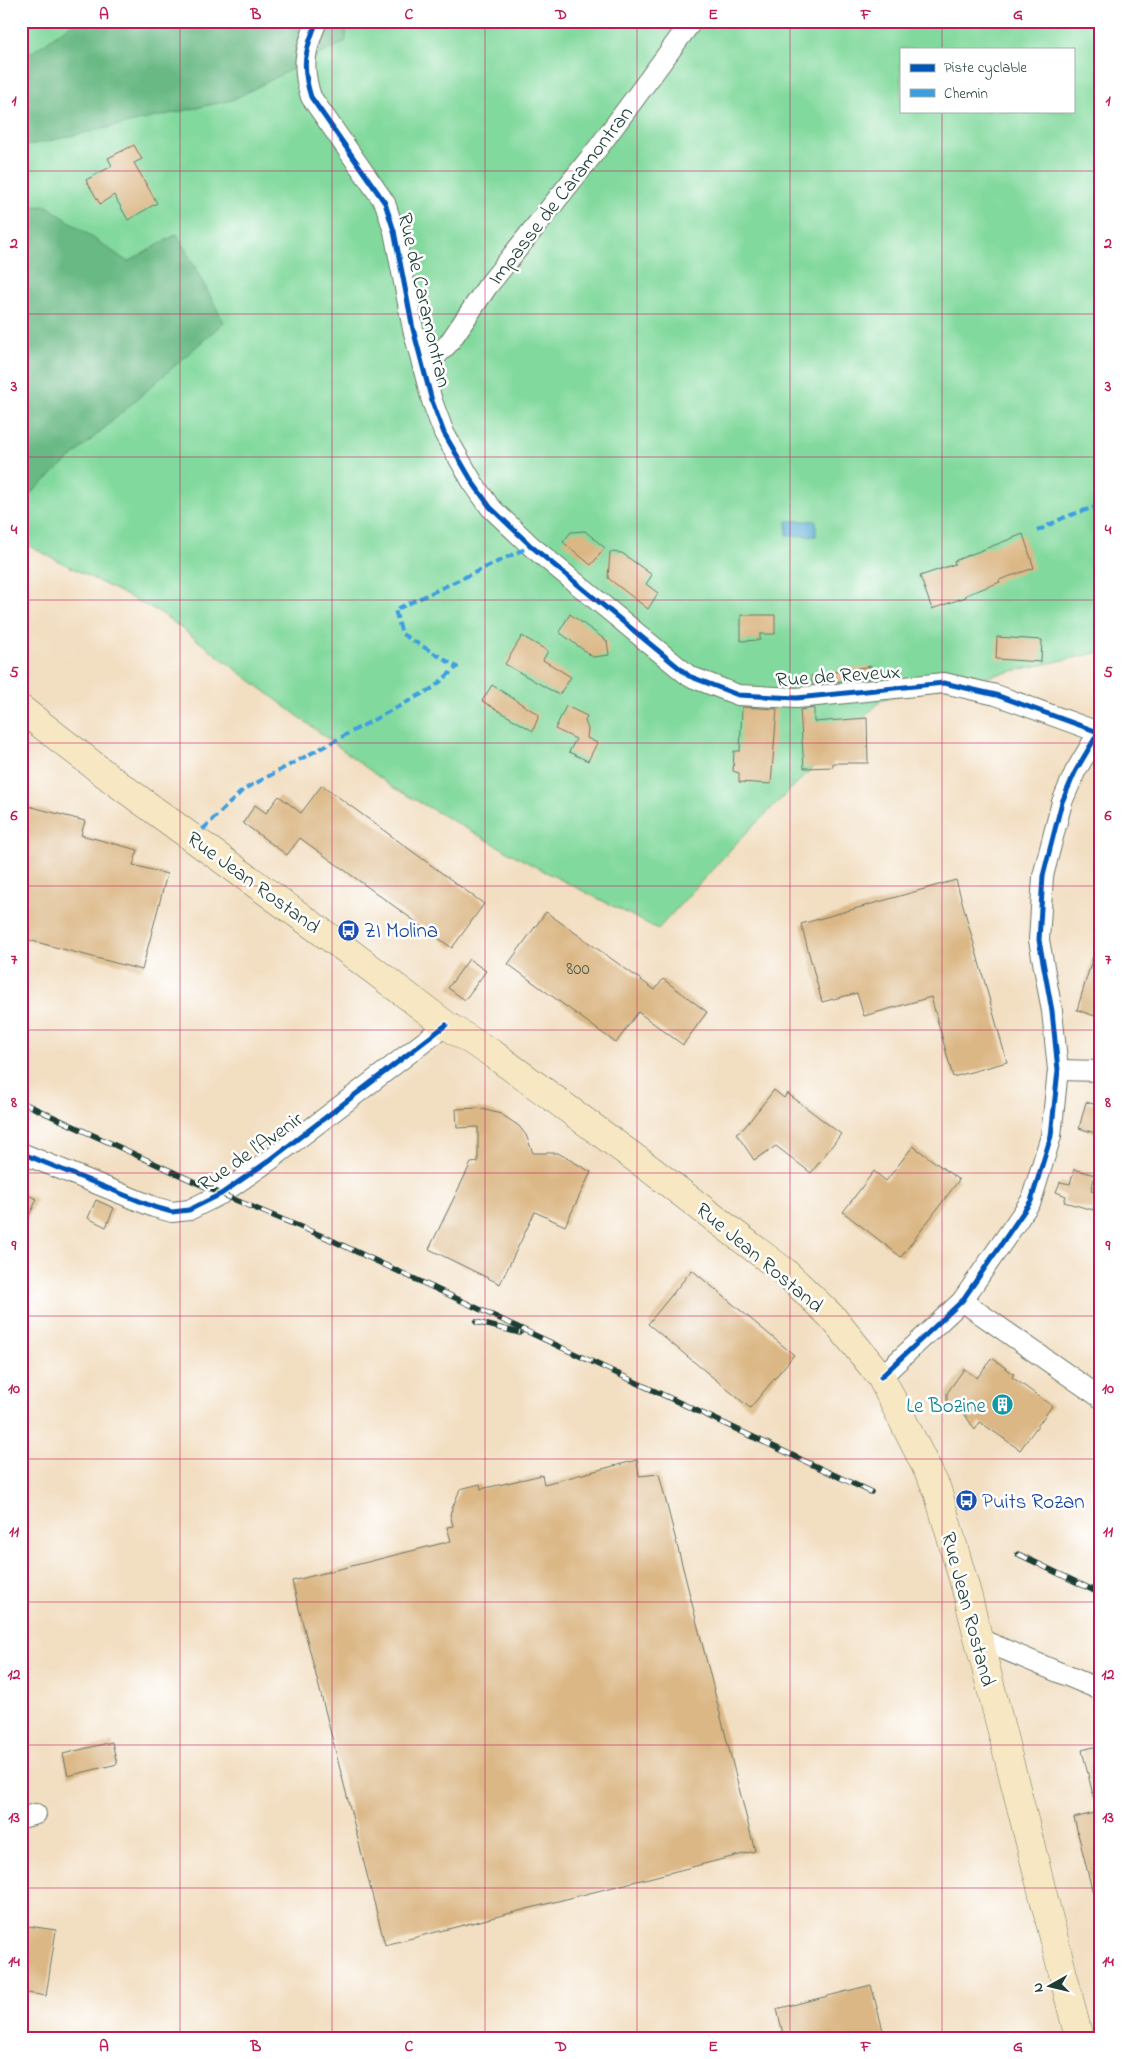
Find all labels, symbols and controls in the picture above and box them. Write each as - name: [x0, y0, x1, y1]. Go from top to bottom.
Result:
- text: A: [99, 3, 109, 27]
- text: B: [250, 3, 262, 27]
- text: C: [405, 3, 414, 27]
- text: D: [554, 3, 567, 27]
- text: E: [708, 3, 718, 27]
- text: F: [860, 3, 872, 27]
- text: G: [1013, 3, 1023, 27]
- legend: [900, 48, 1074, 112]
- text: Piste cyclable: [944, 57, 1027, 80]
- text: Chemin: [944, 83, 988, 105]
- text: 1: [11, 89, 17, 113]
- text: 1: [1105, 89, 1111, 113]
- street label: Impasse de Caramontran: [482, 100, 641, 292]
- street label: Rue de Caramontran: [388, 210, 458, 391]
- text: 2: [9, 232, 18, 256]
- text: 2: [1103, 232, 1112, 256]
- text: 3: [10, 375, 18, 399]
- text: 3: [1104, 375, 1112, 399]
- text: 4: [10, 518, 18, 542]
- text: 4: [1104, 518, 1112, 542]
- street label: Rue de Reveux: [775, 658, 902, 696]
- text: 5: [9, 661, 19, 685]
- text: 5: [1103, 661, 1113, 685]
- text: 6: [9, 804, 18, 828]
- text: 6: [1103, 804, 1112, 828]
- street label: Rue Jean Rostand: [180, 825, 326, 942]
- place label: ZI Molina: [364, 917, 438, 947]
- bus stop icon: ZI Molina: [336, 918, 360, 942]
- text: 7: [11, 948, 18, 972]
- text: 7: [1105, 948, 1112, 972]
- house number: 800: [566, 956, 590, 983]
- text: 8: [10, 1091, 17, 1115]
- text: 8: [1104, 1091, 1111, 1115]
- street label: Rue de l'Avenir: [193, 1105, 310, 1200]
- street label: Rue Jean Rostand: [688, 1196, 829, 1321]
- text: 9: [11, 1234, 17, 1258]
- text: 9: [1105, 1234, 1111, 1258]
- text: 10: [8, 1377, 20, 1401]
- text: 10: [1102, 1377, 1114, 1401]
- place label: Le Bozine: [906, 1392, 987, 1422]
- building icon: Le Bozine: [990, 1393, 1014, 1417]
- place label: Puits Rozan: [982, 1488, 1085, 1518]
- bus stop icon: Puits Rozan: [954, 1489, 978, 1513]
- text: 11: [9, 1520, 20, 1544]
- text: 11: [1103, 1520, 1114, 1544]
- street label: Rue Jean Rostand: [932, 1529, 1002, 1690]
- text: 12: [7, 1663, 21, 1687]
- text: 12: [1101, 1663, 1115, 1687]
- text: 13: [8, 1806, 20, 1830]
- text: 13: [1102, 1806, 1114, 1830]
- text: 14: [8, 1950, 20, 1974]
- text: 14: [1102, 1950, 1114, 1974]
- north arrow: [1024, 1962, 1074, 2012]
- text: N: [1028, 1981, 1050, 1994]
- text: A: [99, 2035, 109, 2059]
- text: B: [250, 2035, 262, 2059]
- text: C: [405, 2035, 414, 2059]
- text: D: [554, 2035, 567, 2059]
- text: E: [708, 2035, 718, 2059]
- text: F: [860, 2035, 872, 2059]
- text: G: [1013, 2035, 1023, 2059]

